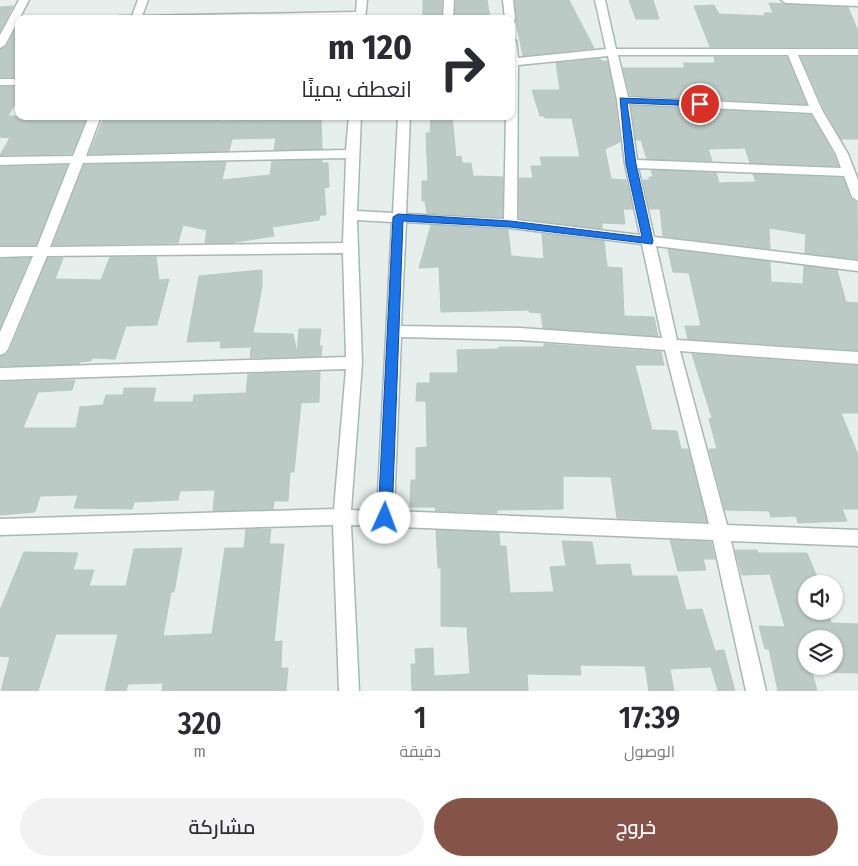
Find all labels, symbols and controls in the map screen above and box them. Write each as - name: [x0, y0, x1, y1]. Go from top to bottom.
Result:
- text: 120 m: [328, 26, 412, 68]
- icon: right: [430, 35, 495, 100]
- text: انعطف يمينًا: [301, 76, 412, 103]
- pin: [679, 83, 721, 125]
- icon: arrive: [686, 90, 714, 118]
- position arrow: [358, 491, 410, 543]
- map controls: [798, 575, 843, 675]
- button: sound: [798, 575, 843, 620]
- button: layers: [798, 630, 843, 675]
- text: 1: [414, 700, 426, 736]
- text: 17:39: [619, 700, 680, 736]
- text: 320: [178, 706, 222, 742]
- text: m: [194, 742, 206, 761]
- text: دقيقة: [399, 742, 441, 761]
- text: الوصول: [624, 742, 675, 761]
- button: مشاركة: [20, 798, 424, 856]
- button: خروج: [434, 798, 838, 856]

